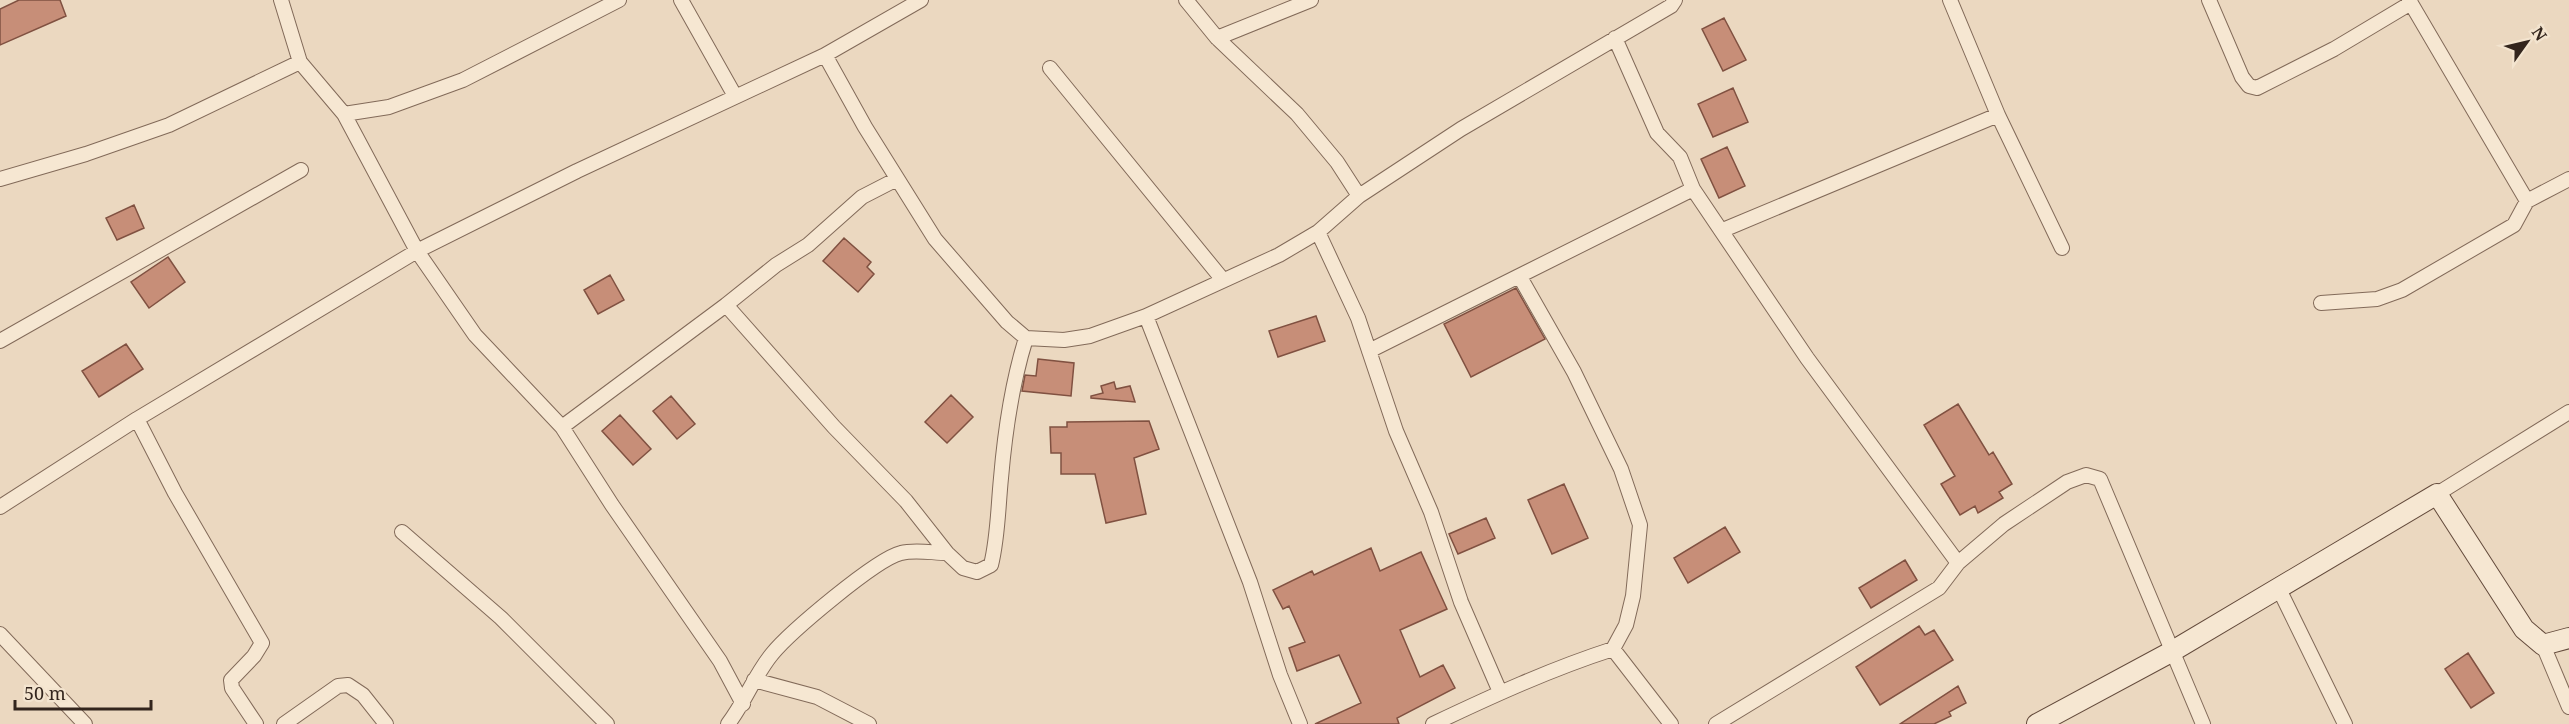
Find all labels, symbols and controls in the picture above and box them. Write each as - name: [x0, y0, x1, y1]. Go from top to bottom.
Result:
- north arrow: [2497, 12, 2557, 72]
- text: N: [2527, 22, 2552, 45]
- scale bar: [15, 673, 152, 711]
- text: 50 m: [24, 681, 66, 705]

